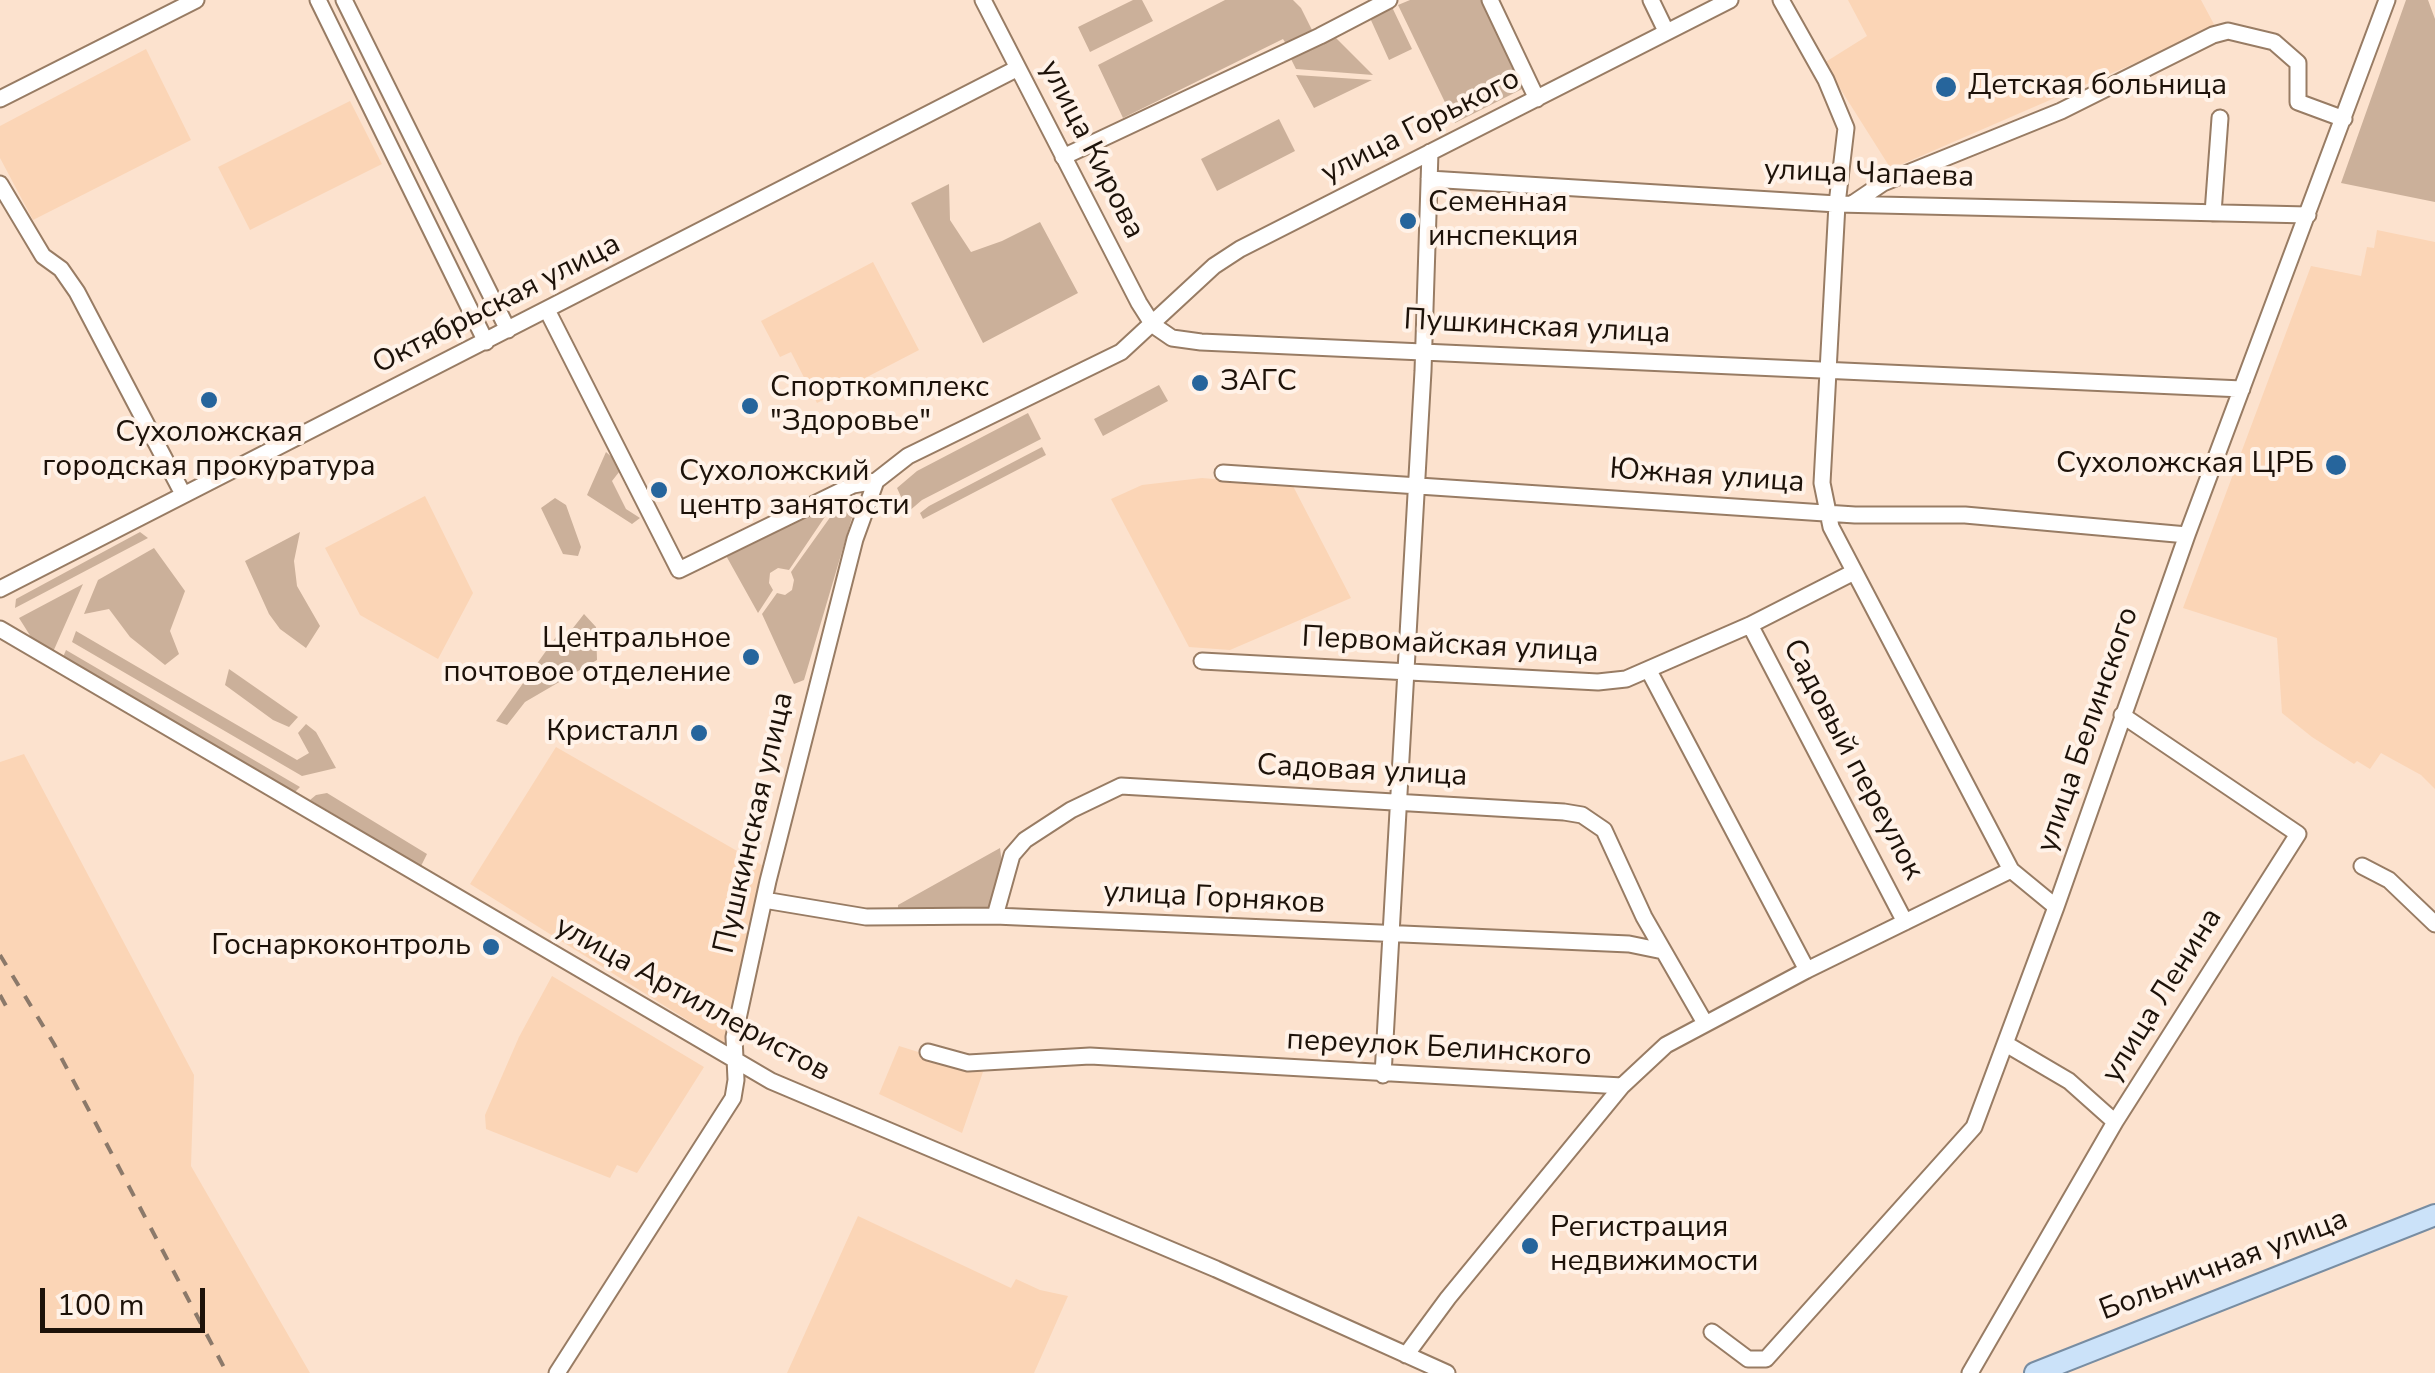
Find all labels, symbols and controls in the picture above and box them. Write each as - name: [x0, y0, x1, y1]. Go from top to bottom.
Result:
- street label: улица Кирова: [1031, 55, 1151, 245]
- street label: улица Горького: [1316, 62, 1526, 192]
- place label: Детская больница: [1968, 69, 2227, 105]
- marker: Детская больница: [1933, 74, 1959, 100]
- street label: улица Чапаева: [1763, 153, 1975, 197]
- place label: Семенная инспекция: [1428, 186, 1579, 256]
- marker: Семенная инспекция: [1397, 210, 1419, 232]
- street label: Октябрьская улица: [367, 227, 627, 383]
- street label: Пушкинская улица: [1403, 303, 1671, 353]
- place label: ЗАГС: [1220, 365, 1297, 401]
- place label: Спорткомплекс "Здоровье": [770, 371, 989, 442]
- marker: ЗАГС: [1189, 372, 1211, 394]
- marker: Сухоложская городская прокуратура: [198, 389, 220, 411]
- marker: Спорткомплекс "Здоровье": [739, 395, 761, 417]
- place label: Сухоложская городская прокуратура: [42, 416, 376, 486]
- place label: Сухоложская ЦРБ: [2056, 447, 2314, 483]
- street label: Южная улица: [1608, 452, 1806, 502]
- marker: Сухоложская ЦРБ: [2323, 452, 2349, 478]
- place label: Сухоложский центр занятости: [679, 455, 910, 526]
- marker: Сухоложский центр занятости: [648, 479, 670, 501]
- street label: улица Белинского: [2030, 603, 2148, 857]
- street label: Первомайская улица: [1301, 620, 1599, 672]
- place label: Центральное почтовое отделение: [443, 622, 731, 692]
- street label: Садовый переулок: [1773, 634, 1931, 886]
- marker: Центральное почтовое отделение: [740, 646, 762, 668]
- street label: Пушкинская улица: [707, 689, 803, 957]
- place label: Кристалл: [546, 715, 679, 751]
- marker: Кристалл: [688, 722, 710, 744]
- street label: Садовая улица: [1256, 749, 1468, 795]
- street label: улица Горняков: [1102, 875, 1326, 923]
- street label: улица Ленина: [2095, 902, 2231, 1090]
- street label: улица Артиллеристов: [548, 909, 836, 1091]
- place label: Госнаркоконтроль: [211, 929, 471, 965]
- marker: Госнаркоконтроль: [480, 936, 502, 958]
- street label: переулок Белинского: [1285, 1023, 1593, 1075]
- street label: Больничная улица: [2095, 1202, 2353, 1330]
- place label: Регистрация недвижимости: [1550, 1211, 1758, 1282]
- marker: Регистрация недвижимости: [1519, 1235, 1541, 1257]
- scale bar: [45, 1268, 210, 1330]
- text: 100 m: [57, 1285, 144, 1326]

